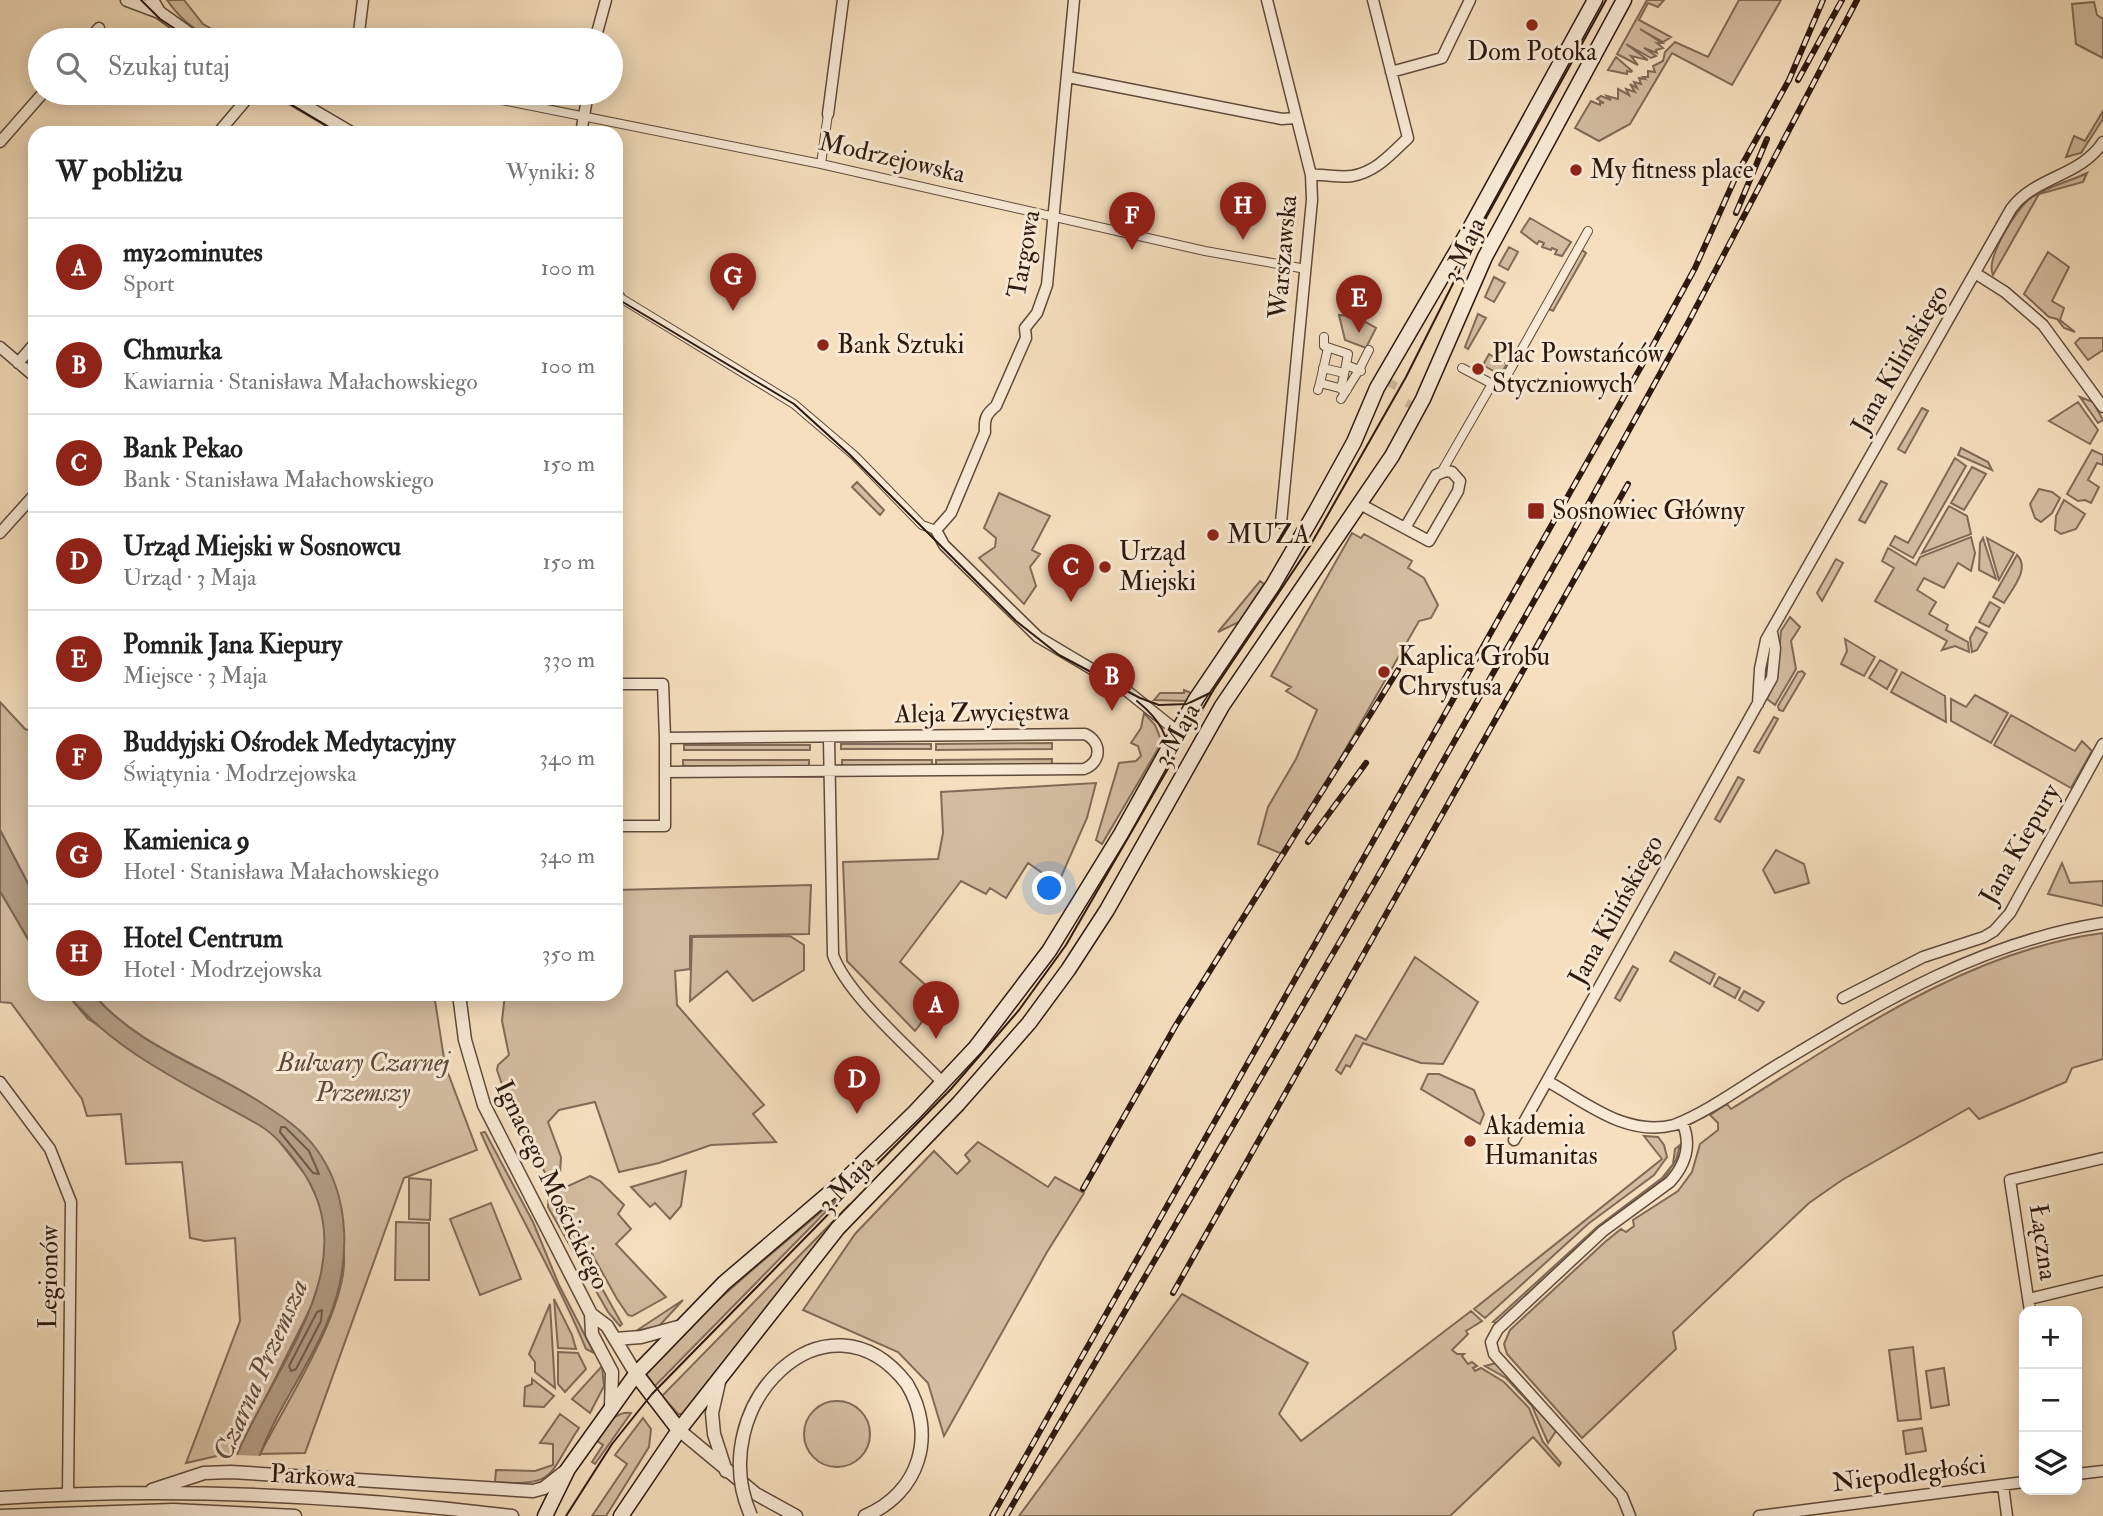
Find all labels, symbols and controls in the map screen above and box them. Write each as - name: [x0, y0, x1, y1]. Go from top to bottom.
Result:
- marker: Dom Potoka: [1524, 17, 1540, 33]
- search box: [28, 28, 623, 105]
- place label: Dom Potoka: [1467, 36, 1597, 68]
- icon: search: [52, 48, 90, 86]
- text: Szukaj tutaj: [108, 51, 230, 83]
- street label: Modrzejowska: [816, 126, 969, 190]
- text: W pobliżu: [56, 153, 183, 190]
- place label: My fitness place: [1590, 154, 1754, 187]
- text: Wyniki: 8: [506, 157, 595, 186]
- marker: My fitness place: [1568, 162, 1584, 178]
- pin: H: [1220, 182, 1266, 240]
- pin: F: [1109, 192, 1155, 250]
- street label: Warszawska: [1262, 193, 1304, 321]
- street label: Targowa: [1001, 207, 1047, 300]
- street label: 3 Maja: [1435, 212, 1493, 288]
- text: my20minutes: [123, 237, 263, 269]
- text: A: [72, 253, 86, 282]
- text: 100 m: [541, 253, 595, 282]
- pin: G: [710, 253, 756, 311]
- text: Sport: [123, 269, 175, 298]
- pin: E: [1336, 275, 1382, 333]
- street label: Jana Kilińskiego: [1844, 279, 1956, 440]
- place label: Bank Sztuki: [837, 329, 964, 361]
- text: Chmurka: [123, 335, 222, 367]
- marker: Bank Sztuki: [815, 337, 831, 353]
- place label: Plac Powstańców Styczniowych: [1492, 338, 1665, 400]
- text: B: [71, 351, 87, 380]
- text: 100 m: [541, 351, 595, 380]
- marker: Plac Powstańców Styczniowych: [1470, 361, 1486, 377]
- text: Kawiarnia · Stanisława Małachowskiego: [123, 367, 478, 396]
- text: Bank Pekao: [123, 433, 243, 465]
- text: C: [71, 449, 87, 478]
- text: 150 m: [542, 449, 595, 478]
- text: Bank · Stanisława Małachowskiego: [123, 465, 434, 494]
- place label: Sosnowiec Główny: [1552, 495, 1745, 527]
- marker: Sosnowiec Główny: [1526, 501, 1546, 521]
- place label: MUZA: [1227, 519, 1310, 551]
- marker: MUZA: [1205, 527, 1221, 543]
- text: Urząd Miejski w Sosnowcu: [123, 531, 401, 563]
- place label: Urząd Miejski: [1119, 536, 1196, 598]
- pin: C: [1048, 544, 1094, 602]
- text: D: [70, 547, 88, 576]
- text: 150 m: [542, 547, 595, 576]
- marker: Urząd Miejski: [1097, 559, 1113, 575]
- text: Urząd · 3 Maja: [123, 563, 256, 592]
- text: Pomnik Jana Kiepury: [123, 629, 342, 661]
- place label: Kaplica Grobu Chrystusa: [1398, 641, 1550, 703]
- text: E: [71, 645, 87, 674]
- text: 330 m: [543, 645, 595, 674]
- pin: B: [1089, 653, 1135, 711]
- text: Miejsce · 3 Maja: [123, 661, 267, 690]
- marker: Kaplica Grobu Chrystusa: [1376, 664, 1392, 680]
- street label: Aleja Zwycięstwa: [893, 695, 1070, 731]
- street label: 3 Maja: [1147, 697, 1208, 772]
- text: Buddyjski Ośrodek Medytacyjny: [123, 727, 456, 759]
- text: F: [72, 743, 86, 772]
- text: 340 m: [539, 743, 595, 772]
- text: Świątynia · Modrzejowska: [123, 759, 357, 788]
- street label: Jana Kiepury: [1972, 778, 2068, 911]
- text: Kamienica 9: [123, 825, 250, 857]
- street label: Jana Kilińskiego: [1561, 829, 1670, 992]
- text: G: [69, 841, 89, 870]
- text: 340 m: [539, 841, 595, 870]
- text: Hotel · Stanisława Małachowskiego: [123, 857, 439, 886]
- your location: [1032, 871, 1066, 905]
- text: Hotel Centrum: [123, 923, 283, 955]
- text: H: [70, 939, 88, 968]
- text: 350 m: [542, 939, 595, 968]
- text: Hotel · Modrzejowska: [123, 955, 322, 984]
- pin: A: [913, 981, 959, 1039]
- park label: Bulwary Czarnej Przemszy: [275, 1047, 452, 1109]
- pin: D: [834, 1056, 880, 1114]
- street label: Ignacego Mościckiego: [487, 1075, 617, 1295]
- place label: Akademia Humanitas: [1483, 1110, 1598, 1172]
- marker: Akademia Humanitas: [1462, 1133, 1478, 1149]
- street label: 3 Maja: [811, 1148, 881, 1220]
- street label: Łączna: [2022, 1202, 2064, 1283]
- street label: Legionów: [32, 1224, 66, 1329]
- water label: Czarna Przemsza: [205, 1274, 317, 1466]
- map controls: [2019, 1306, 2082, 1495]
- button: +: [2019, 1306, 2082, 1369]
- button: −: [2019, 1369, 2082, 1432]
- button: layers: [2019, 1432, 2082, 1495]
- street label: Niepodległości: [1830, 1449, 1988, 1500]
- street label: Parkowa: [269, 1458, 357, 1494]

